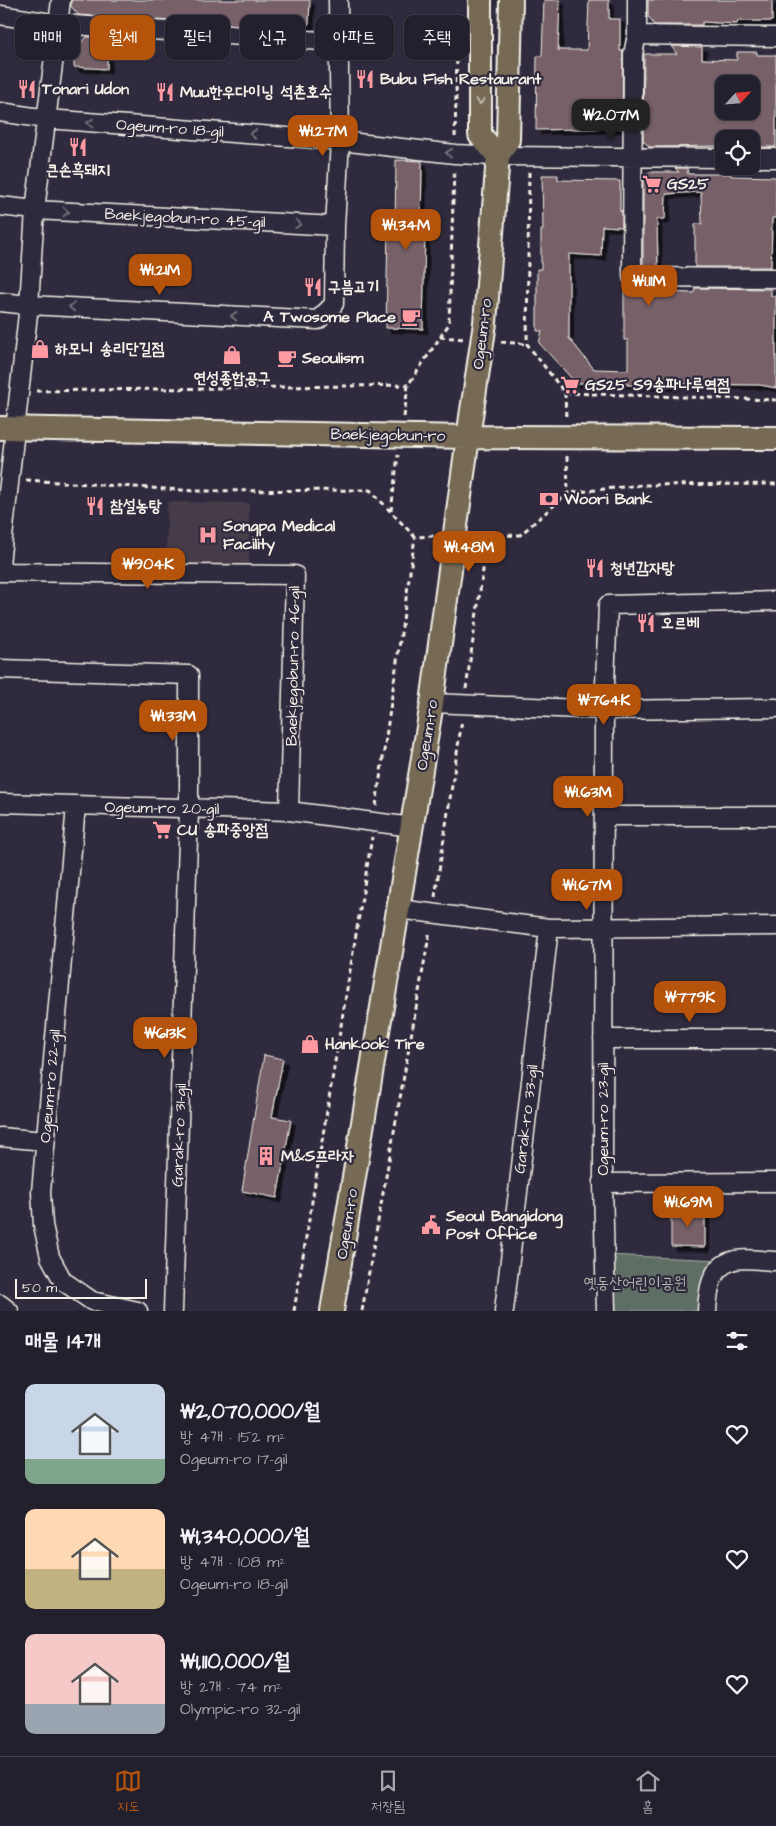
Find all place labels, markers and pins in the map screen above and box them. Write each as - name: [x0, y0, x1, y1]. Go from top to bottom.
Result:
- restaurant icon: Bubu Fish Restaurant: [354, 68, 376, 90]
- place label: Bubu Fish Restaurant: [380, 68, 542, 90]
- restaurant icon: Tonari Udon: [16, 78, 38, 100]
- place label: Tonari Udon: [41, 78, 129, 100]
- restaurant icon: Muu한우다이닝 석촌호수: [154, 81, 176, 103]
- place label: Muu한우다이닝 석촌호수: [180, 81, 332, 103]
- pin: ₩2.07M: [570, 98, 652, 141]
- pin: ₩1.27M: [282, 114, 364, 157]
- restaurant icon: 큰손흑돼지: [67, 136, 89, 158]
- place label: 큰손흑돼지: [46, 159, 110, 181]
- supermarket icon: GS25: [641, 173, 663, 195]
- place label: GS25: [667, 173, 710, 195]
- pin: ₩1.34M: [365, 208, 447, 251]
- pin: ₩1.21M: [119, 254, 201, 296]
- pin: ₩1.11M: [608, 264, 690, 307]
- restaurant icon: 구븜고기: [302, 276, 324, 298]
- place label: 구븜고기: [328, 276, 380, 298]
- place label: A Twosome Place: [263, 306, 396, 328]
- cafe icon: A Twosome Place: [400, 306, 422, 328]
- shop icon: 하모니 송리단길점: [29, 338, 51, 360]
- place label: 하모니 송리단길점: [54, 338, 165, 360]
- shop icon: 연성종합공구: [221, 344, 243, 366]
- cafe icon: Seoulism: [276, 347, 298, 369]
- place label: Seoulism: [301, 347, 364, 369]
- place label: 연성종합공구: [193, 367, 271, 389]
- supermarket icon: GS25 S9송파나루역점: [559, 374, 581, 396]
- place label: GS25 S9송파나루역점: [585, 374, 730, 396]
- bank icon: Woori Bank: [538, 488, 560, 510]
- place label: Woori Bank: [563, 488, 652, 510]
- restaurant icon: 참설농탕: [84, 495, 106, 517]
- place label: 참설농탕: [110, 495, 162, 517]
- place label: Songpa Medical Facility: [222, 515, 336, 556]
- hospital icon: Songpa Medical Facility: [197, 524, 219, 546]
- pin: ₩1.48M: [428, 530, 510, 573]
- pin: ₩904K: [113, 548, 183, 590]
- restaurant icon: 청년감자탕: [584, 557, 606, 579]
- place label: 청년감자탕: [610, 557, 675, 579]
- restaurant icon: 오르베: [635, 612, 657, 634]
- place label: 오르베: [661, 612, 700, 634]
- pin: ₩764K: [569, 684, 639, 726]
- pin: ₩1.33M: [132, 700, 214, 742]
- pin: ₩1.63M: [547, 776, 629, 818]
- supermarket icon: CU 송파중앙점: [151, 819, 173, 841]
- place label: CU 송파중앙점: [177, 819, 268, 841]
- pin: ₩1.67M: [546, 868, 628, 911]
- pin: ₩779K: [655, 980, 725, 1023]
- pin: ₩613K: [130, 1016, 200, 1059]
- shop icon: Hankook Tire: [299, 1033, 321, 1055]
- place label: Hankook Tire: [325, 1033, 425, 1055]
- building icon: M&S프라자: [255, 1145, 277, 1167]
- place label: M&S프라자: [281, 1145, 354, 1167]
- pin: ₩1.69M: [647, 1186, 729, 1228]
- place label: Seoul Bangidong Post Office: [445, 1205, 563, 1245]
- public building icon: Seoul Bangidong Post Office: [420, 1214, 442, 1236]

